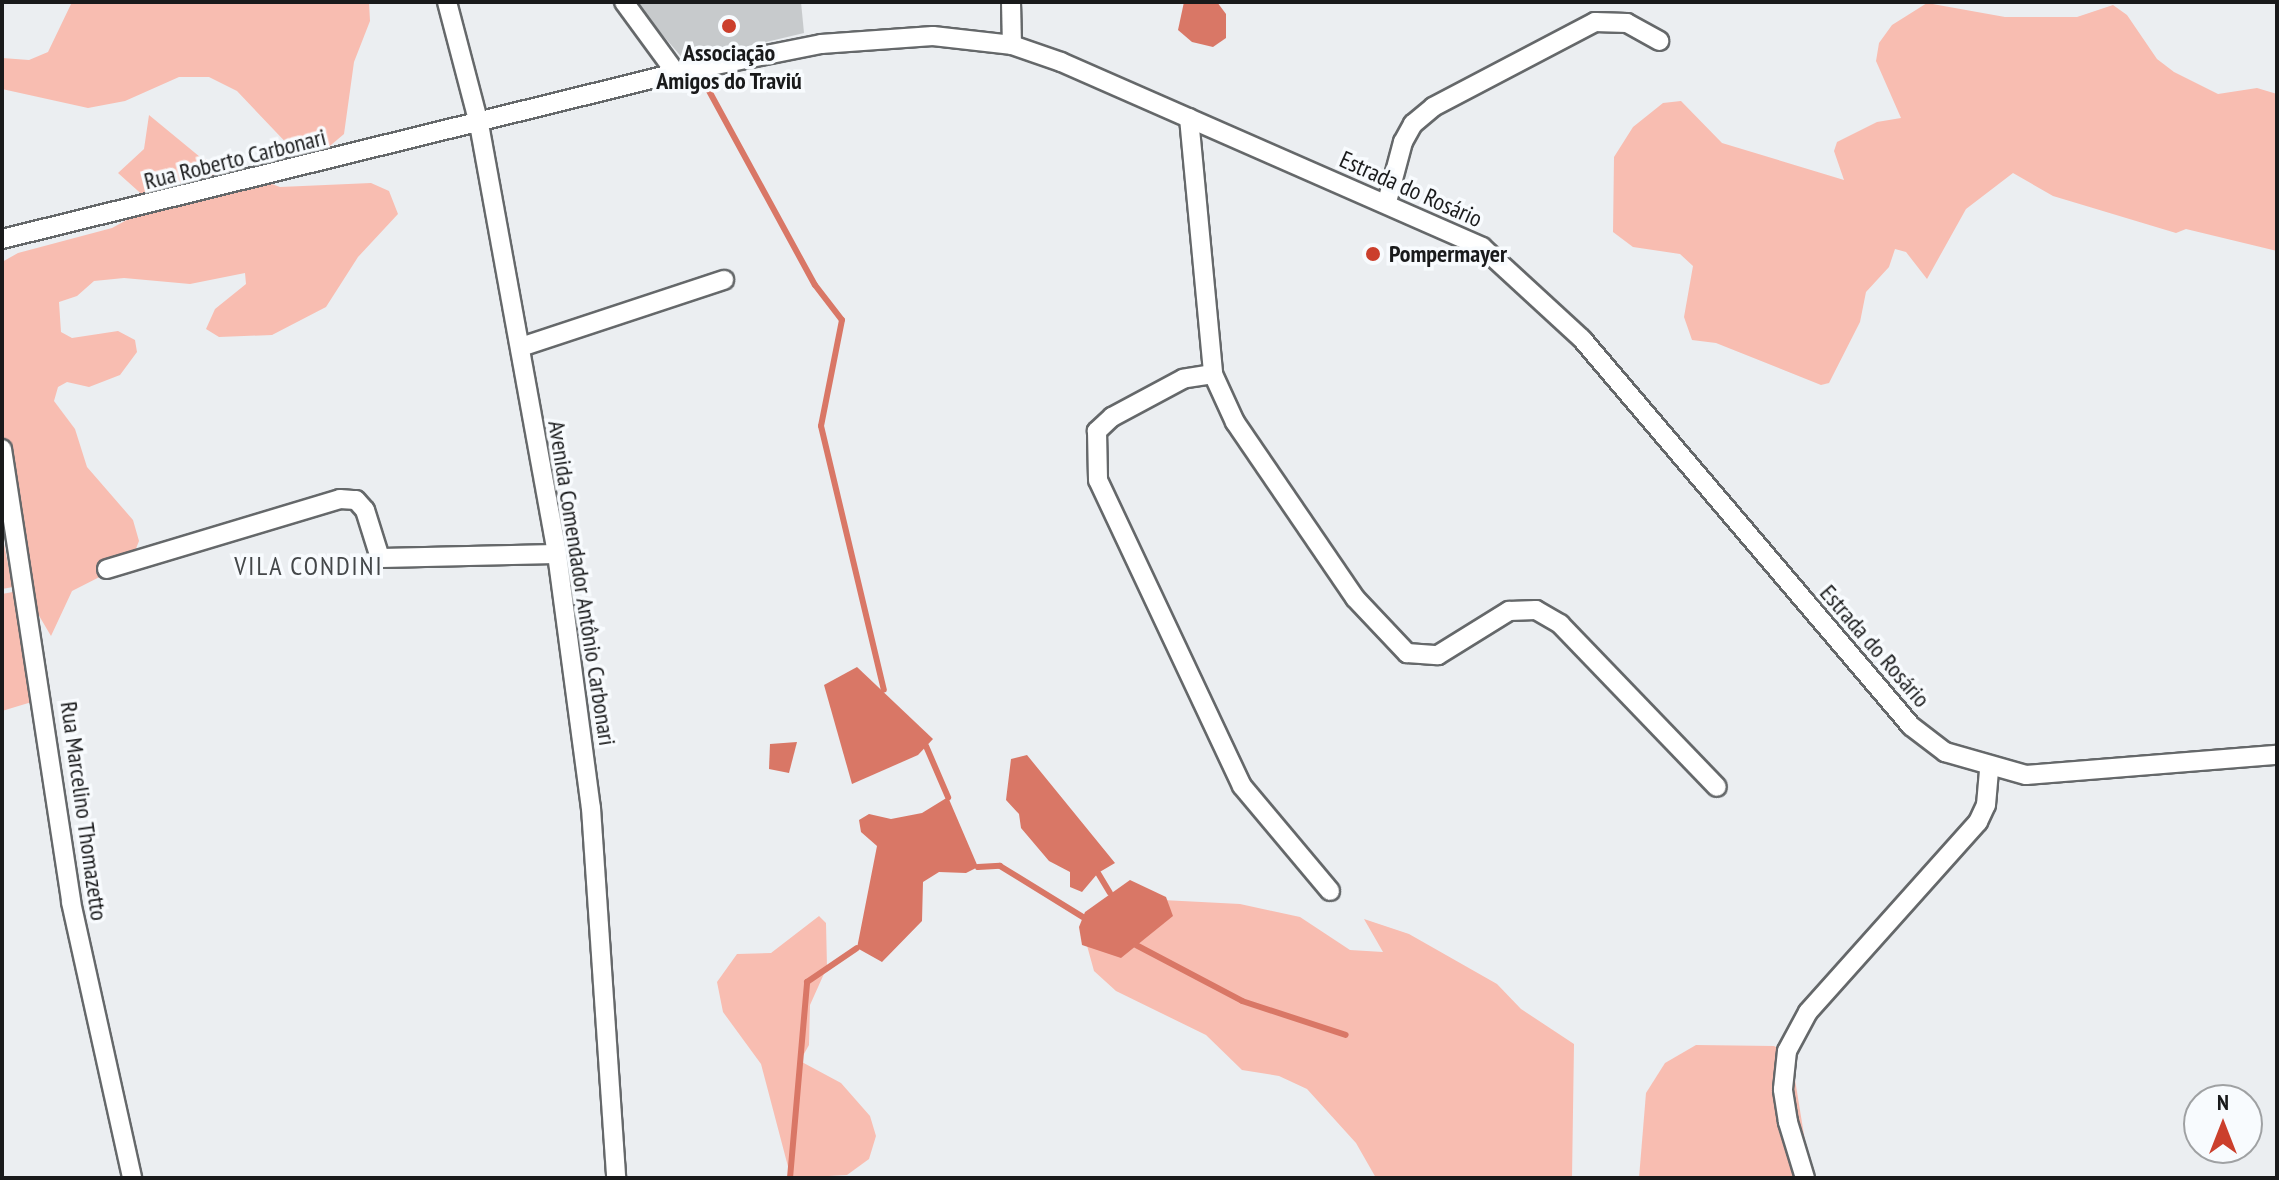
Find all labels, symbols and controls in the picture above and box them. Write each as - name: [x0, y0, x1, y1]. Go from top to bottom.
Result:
- marker: Associação Amigos do Traviú: [720, 17, 738, 35]
- place label: Associação Amigos do Traviú: [656, 39, 802, 95]
- street label: Rua Roberto Carbonari: [141, 122, 329, 196]
- street label: Estrada do Rosário: [1335, 145, 1487, 233]
- place label: Pompermayer: [1389, 240, 1507, 268]
- marker: Pompermayer: [1364, 245, 1382, 263]
- street label: Avenida Comendador Antônio Carbonari: [542, 418, 622, 748]
- district label: VILA CONDINI: [234, 550, 384, 582]
- street label: Estrada do Rosário: [1814, 579, 1936, 713]
- street label: Rua Marcelino Thomazetto: [54, 699, 114, 923]
- north arrow: [2183, 1084, 2263, 1164]
- text: N: [2217, 1088, 2229, 1116]

